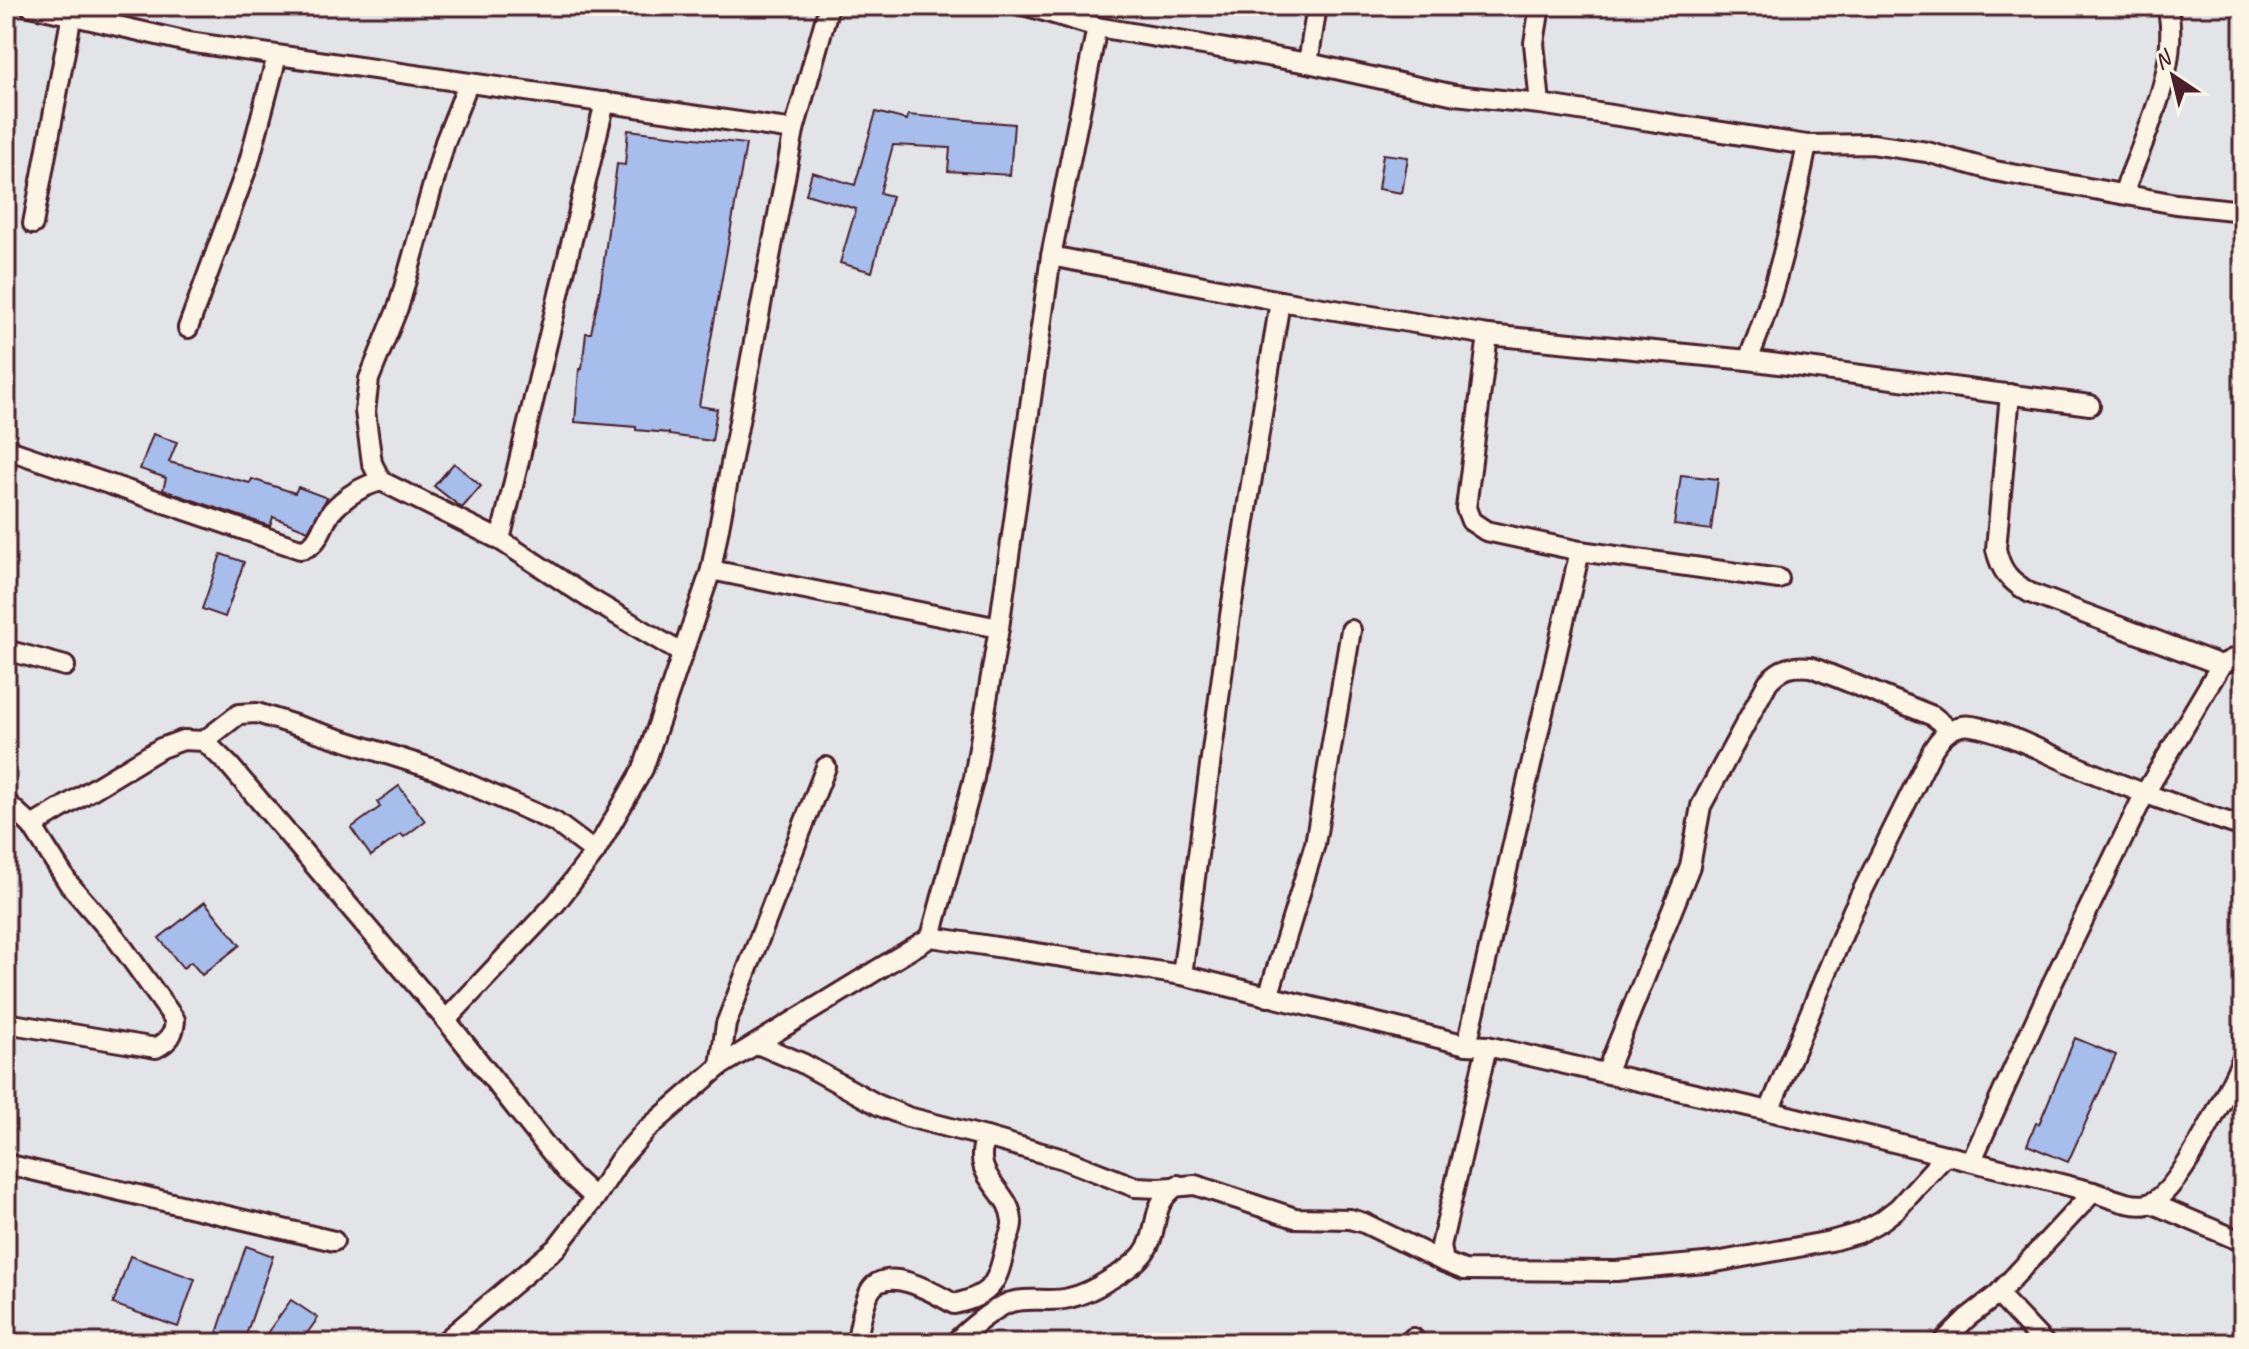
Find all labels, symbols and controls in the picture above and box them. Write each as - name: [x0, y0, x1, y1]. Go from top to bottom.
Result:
- north arrow: [2133, 36, 2213, 116]
- text: N: [2148, 43, 2178, 76]

